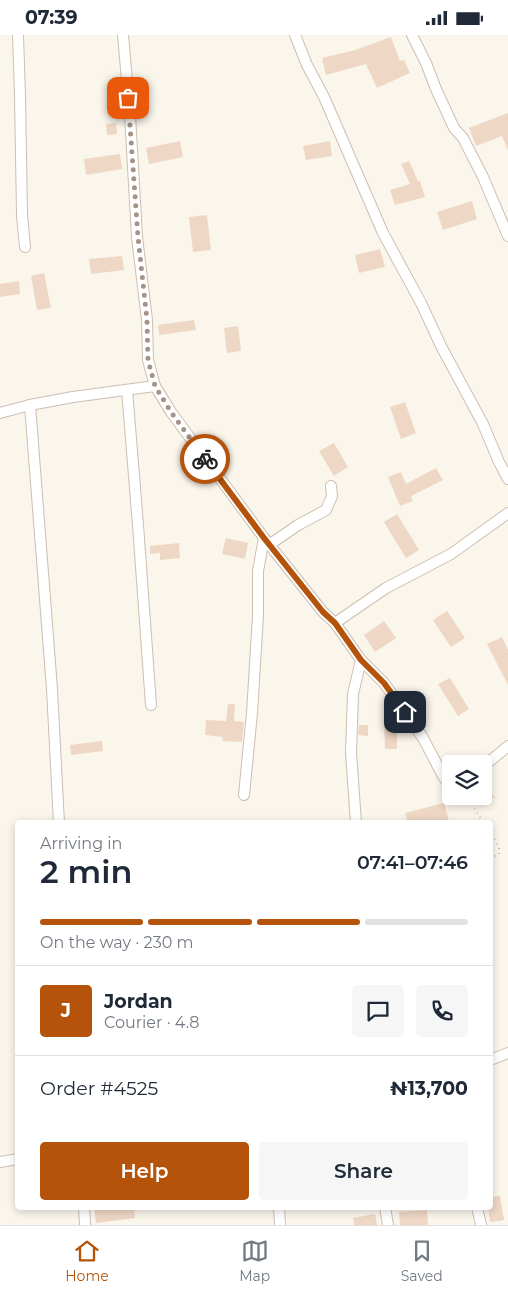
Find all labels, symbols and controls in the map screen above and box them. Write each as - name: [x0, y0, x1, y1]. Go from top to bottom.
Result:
- text: 07:39: [25, 6, 78, 29]
- pin: [107, 77, 149, 119]
- icon: bag: [114, 84, 142, 112]
- courier: [180, 434, 230, 484]
- icon: bike: [191, 445, 219, 473]
- pin: [384, 691, 426, 733]
- icon: home: [391, 698, 419, 726]
- map controls: [442, 755, 492, 805]
- button: layers: [442, 755, 492, 805]
- text: Arriving in: [40, 834, 122, 853]
- text: 07:41–07:46: [357, 851, 468, 874]
- text: 2 min: [40, 852, 132, 891]
- text: On the way · 230 m: [40, 933, 193, 952]
- button: chat: [352, 985, 404, 1037]
- button: phone: [416, 985, 468, 1037]
- text: Jordan: [104, 990, 173, 1013]
- text: J: [61, 999, 71, 1022]
- text: Courier · 4.8: [104, 1013, 200, 1032]
- text: Order #4525: [40, 1077, 158, 1100]
- text: ₦13,700: [390, 1077, 468, 1100]
- button: Help: [40, 1142, 249, 1200]
- button: Share: [259, 1142, 468, 1200]
- tab: Home: [65, 1237, 109, 1285]
- tab: Map: [239, 1237, 270, 1285]
- tab: Saved: [401, 1237, 443, 1285]

